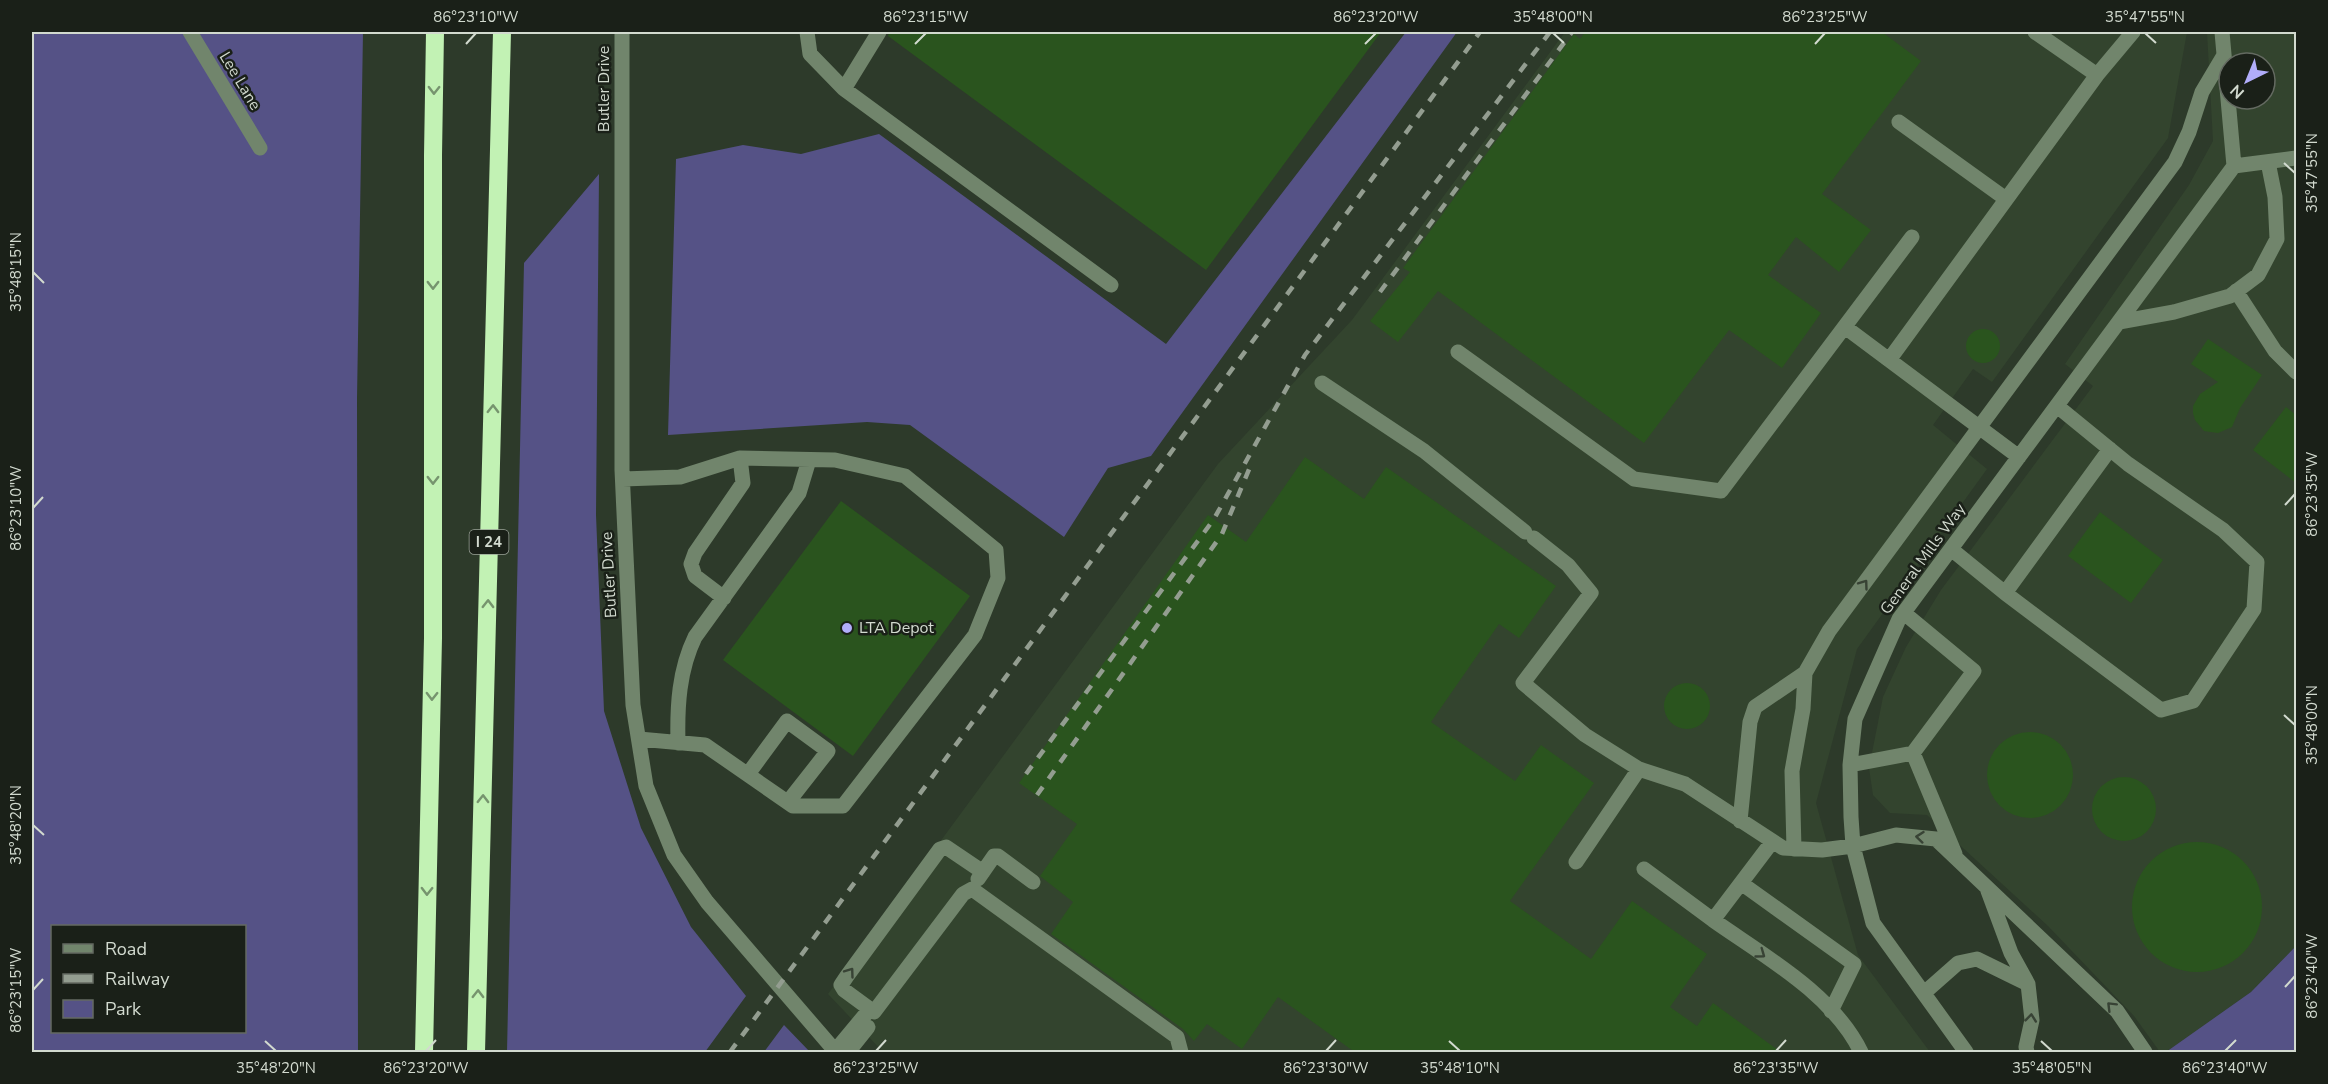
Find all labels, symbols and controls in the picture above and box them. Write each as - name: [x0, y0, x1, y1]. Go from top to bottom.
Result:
- text: 86°23'10"W: [433, 7, 519, 27]
- text: 86°23'15"W: [883, 7, 969, 27]
- text: 86°23'20"W: [1333, 7, 1419, 27]
- text: 35°48'00"N: [1513, 7, 1593, 27]
- text: 86°23'25"W: [1782, 7, 1868, 27]
- text: 35°47'55"N: [2105, 7, 2185, 27]
- street label: Butler Drive: [593, 46, 615, 132]
- street label: Lee Lane: [214, 48, 266, 114]
- north arrow: [2217, 51, 2277, 111]
- text: N: [2226, 79, 2249, 103]
- one-way arrow: [428, 85, 440, 94]
- text: 35°47'55"N: [2302, 133, 2322, 213]
- text: 35°48'15"N: [6, 232, 26, 312]
- one-way arrow: [427, 280, 439, 289]
- one-way arrow: [487, 405, 499, 414]
- text: 86°23'35"W: [2302, 451, 2322, 537]
- text: 86°23'10"W: [6, 465, 26, 551]
- one-way arrow: [427, 475, 439, 484]
- street label: General Mills Way: [1875, 498, 1971, 619]
- road number: I 24: [470, 530, 508, 554]
- street label: Butler Drive: [596, 531, 622, 619]
- one-way arrow: [1857, 580, 1868, 591]
- one-way arrow: [482, 600, 494, 609]
- place label: LTA Depot: [859, 617, 934, 639]
- marker: LTA Depot: [840, 621, 854, 635]
- text: 35°48'00"N: [2302, 685, 2322, 765]
- one-way arrow: [426, 692, 438, 701]
- text: 35°48'20"N: [6, 785, 26, 865]
- one-way arrow: [477, 795, 489, 804]
- one-way arrow: [1915, 831, 1924, 844]
- one-way arrow: [421, 887, 434, 896]
- legend: [51, 925, 246, 1033]
- text: 86°23'40"W: [2302, 933, 2322, 1019]
- text: Road: [105, 937, 147, 961]
- text: 86°23'15"W: [6, 947, 26, 1033]
- one-way arrow: [1754, 947, 1765, 958]
- text: Railway: [105, 967, 170, 991]
- one-way arrow: [843, 968, 854, 979]
- one-way arrow: [471, 990, 484, 999]
- text: Park: [105, 997, 142, 1021]
- one-way arrow: [2107, 1002, 2118, 1013]
- one-way arrow: [2024, 1014, 2037, 1023]
- text: 35°48'20"N: [236, 1058, 316, 1078]
- text: 86°23'20"W: [383, 1058, 469, 1078]
- text: 86°23'25"W: [833, 1058, 919, 1078]
- text: 86°23'30"W: [1283, 1058, 1369, 1078]
- text: 35°48'10"N: [1420, 1058, 1500, 1078]
- text: 86°23'35"W: [1733, 1058, 1819, 1078]
- text: 35°48'05"N: [2012, 1058, 2092, 1078]
- text: 86°23'40"W: [2182, 1058, 2268, 1078]

